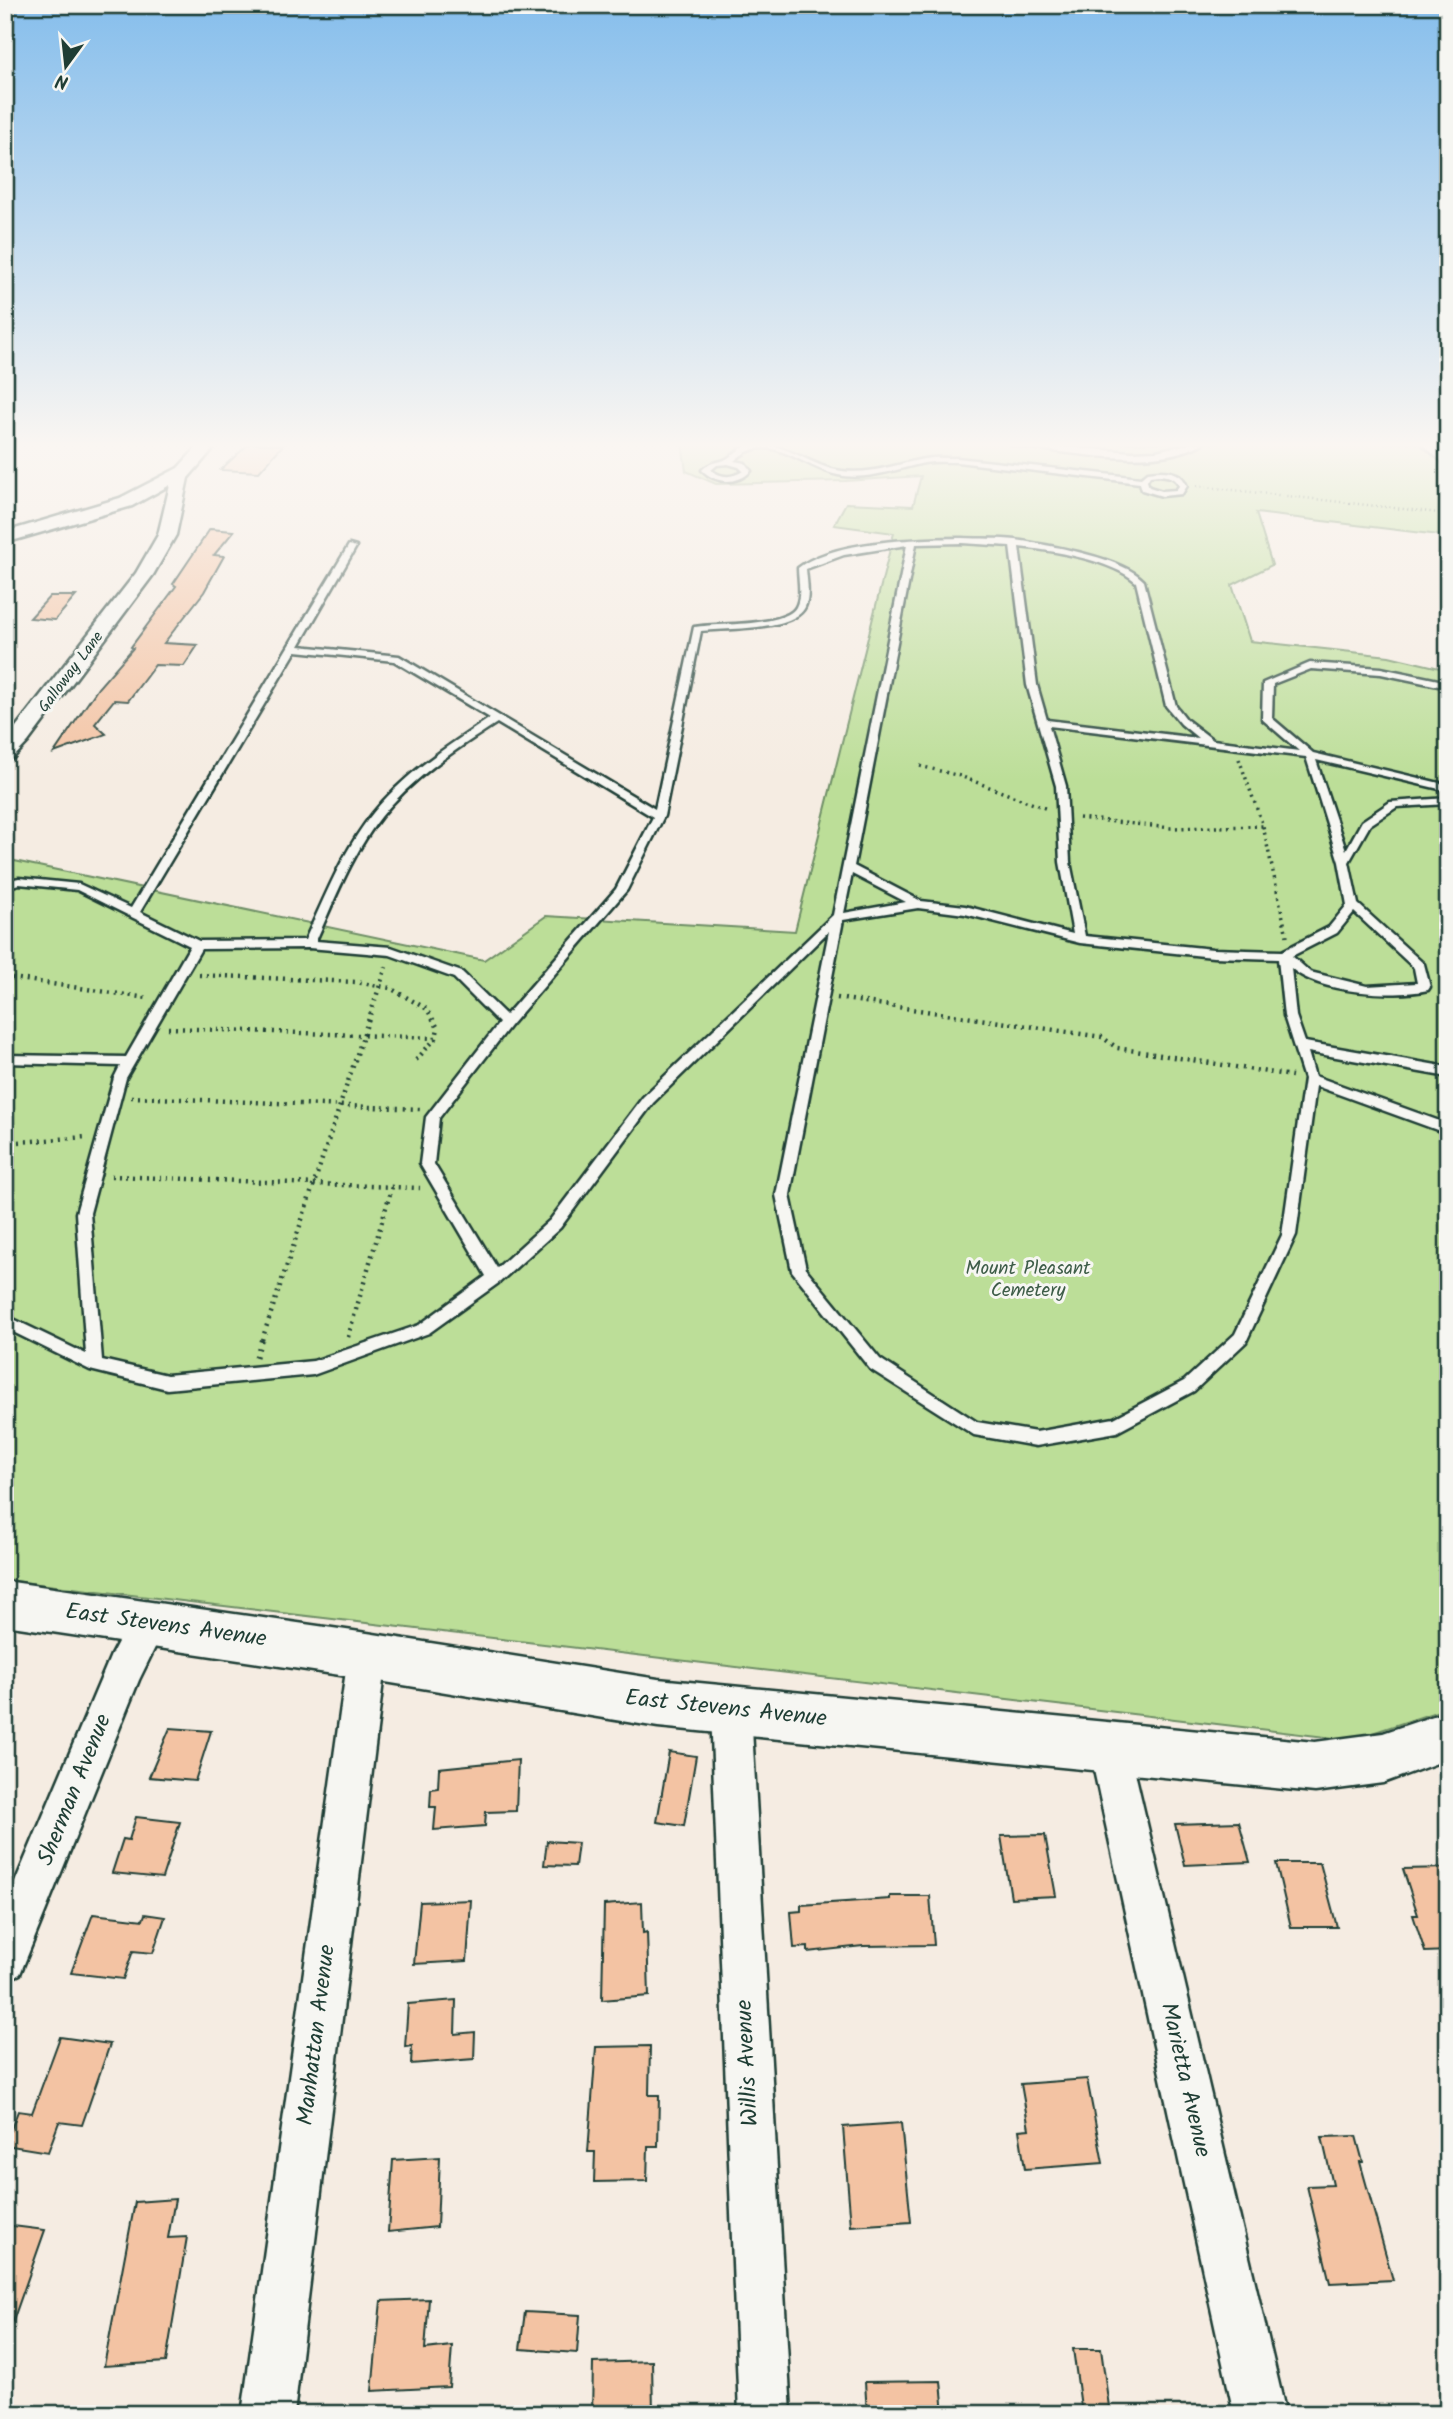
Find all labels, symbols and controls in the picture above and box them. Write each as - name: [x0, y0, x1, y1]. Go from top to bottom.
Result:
- north arrow: [32, 32, 102, 102]
- text: N: [52, 64, 72, 97]
- street label: Galloway Lane: [32, 626, 110, 718]
- park label: Mount Pleasant Cemetery: [966, 1254, 1091, 1306]
- street label: East Stevens Avenue: [63, 1594, 269, 1658]
- street label: East Stevens Avenue: [623, 1681, 829, 1737]
- street label: Sherman Avenue: [28, 1709, 122, 1871]
- street label: Manhattan Avenue: [288, 1942, 346, 2128]
- street label: Willis Avenue: [727, 1999, 769, 2127]
- street label: Marietta Avenue: [1150, 1999, 1220, 2161]

